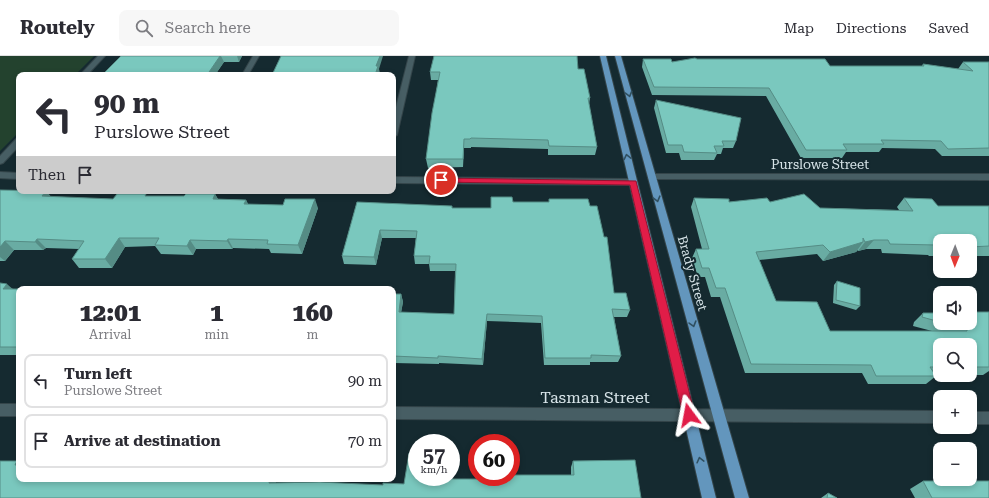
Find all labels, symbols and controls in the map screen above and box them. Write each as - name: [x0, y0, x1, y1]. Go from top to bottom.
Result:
- search box: [119, 10, 399, 46]
- text: Routely: [20, 16, 95, 39]
- icon: search: [133, 17, 155, 39]
- text: Search here: [165, 19, 251, 37]
- text: Map: [784, 20, 814, 36]
- text: Directions: [836, 20, 906, 36]
- text: Saved: [928, 20, 969, 36]
- text: 90 m: [94, 87, 159, 120]
- icon: left: [28, 88, 80, 140]
- one-way arrow: [624, 90, 632, 97]
- text: Purslowe Street: [94, 121, 230, 142]
- one-way arrow: [623, 154, 631, 160]
- street label: Purslowe Street: [771, 157, 869, 172]
- pin: [424, 163, 458, 197]
- icon: arrive: [74, 164, 96, 186]
- text: Then: [28, 166, 66, 184]
- icon: arrive: [430, 169, 452, 191]
- one-way arrow: [653, 195, 661, 202]
- street label: Brady Street: [675, 234, 710, 313]
- north arrow: [933, 234, 977, 278]
- map controls: [933, 234, 977, 486]
- button: sound: [933, 286, 977, 330]
- text: 12:01: [79, 299, 141, 327]
- text: 1: [210, 299, 223, 327]
- text: 160: [292, 299, 333, 327]
- one-way arrow: [688, 320, 697, 327]
- text: Arrival: [89, 327, 131, 342]
- text: min: [204, 327, 229, 342]
- text: m: [306, 327, 318, 342]
- button: search: [933, 338, 977, 382]
- text: Turn left: [64, 365, 132, 383]
- icon: left: [30, 370, 52, 392]
- text: 90 m: [348, 372, 382, 390]
- text: Purslowe Street: [64, 383, 162, 398]
- street label: Tasman Street: [540, 388, 650, 407]
- button: +: [933, 390, 977, 434]
- position arrow: [668, 394, 710, 436]
- icon: arrive: [30, 430, 52, 452]
- text: Arrive at destination: [64, 432, 220, 450]
- text: 70 m: [348, 432, 382, 450]
- speed limit sign: 60: [468, 434, 520, 486]
- button: −: [933, 442, 977, 486]
- text: 57: [423, 443, 445, 467]
- one-way arrow: [696, 457, 705, 464]
- text: km/h: [421, 464, 447, 475]

